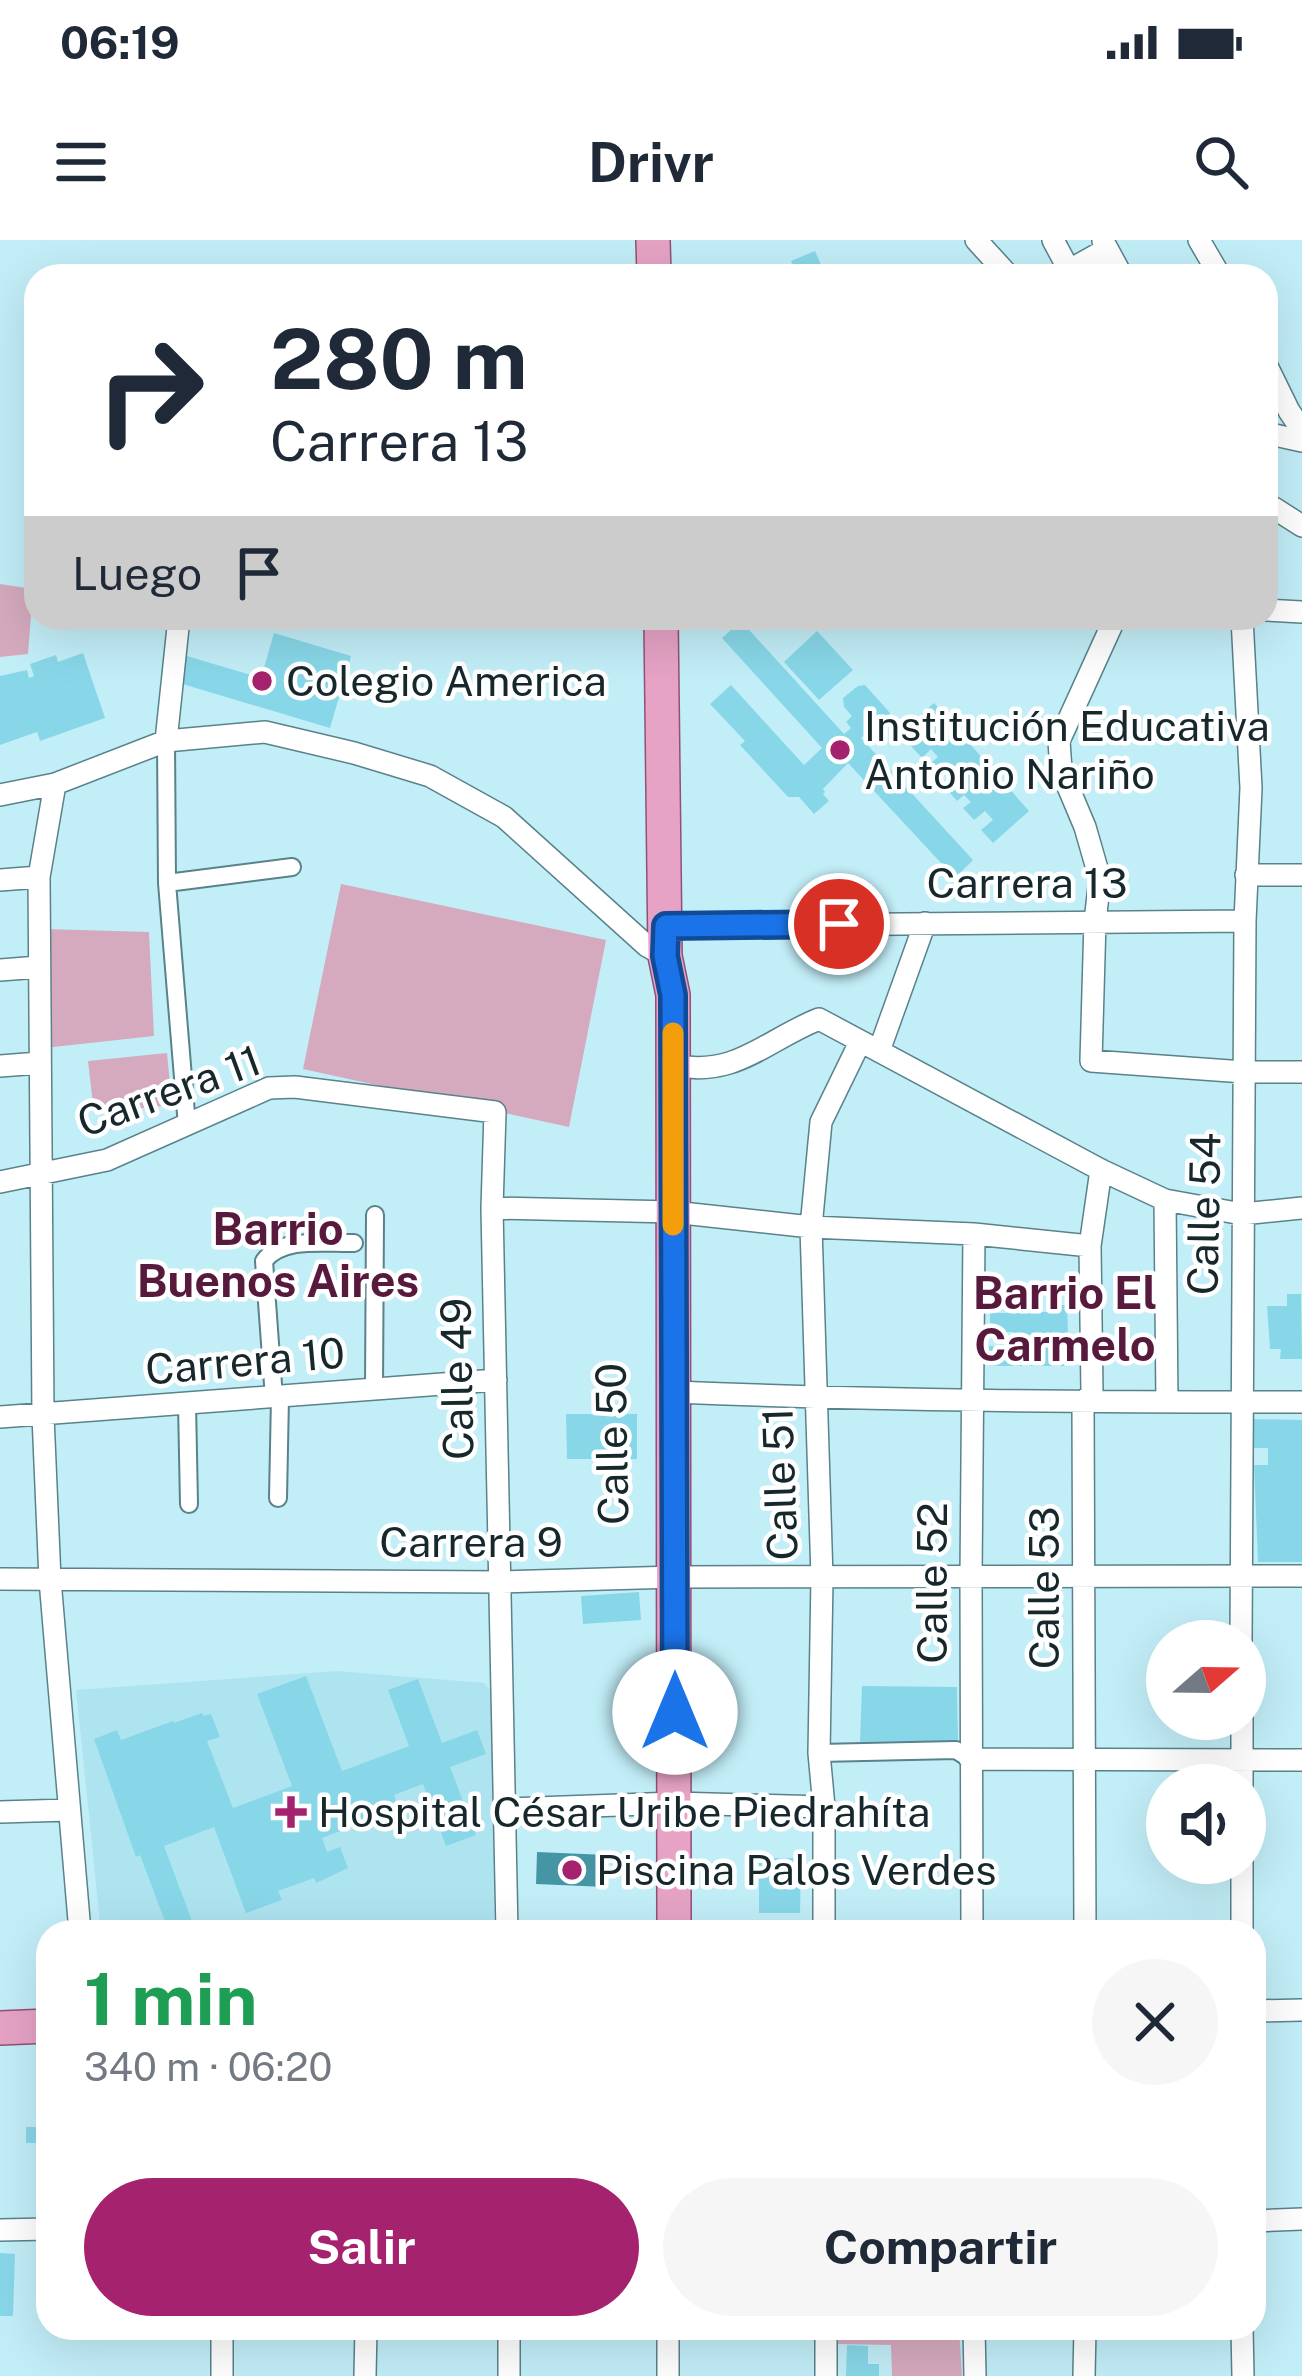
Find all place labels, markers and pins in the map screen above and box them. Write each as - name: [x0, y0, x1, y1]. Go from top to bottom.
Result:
- place label: Colegio America: [286, 656, 607, 705]
- marker: Colegio America: [249, 668, 275, 694]
- place label: Institución Educativa Antonio Nariño: [864, 701, 1270, 798]
- marker: Institución Educativa Antonio Nariño: [827, 737, 853, 763]
- pin: [788, 873, 890, 975]
- place label: Hospital César Uribe Piedrahíta: [318, 1787, 930, 1836]
- marker: Hospital César Uribe Piedrahíta: [275, 1796, 307, 1828]
- place label: Piscina Palos Verdes: [596, 1845, 997, 1894]
- marker: Piscina Palos Verdes: [559, 1857, 585, 1883]

